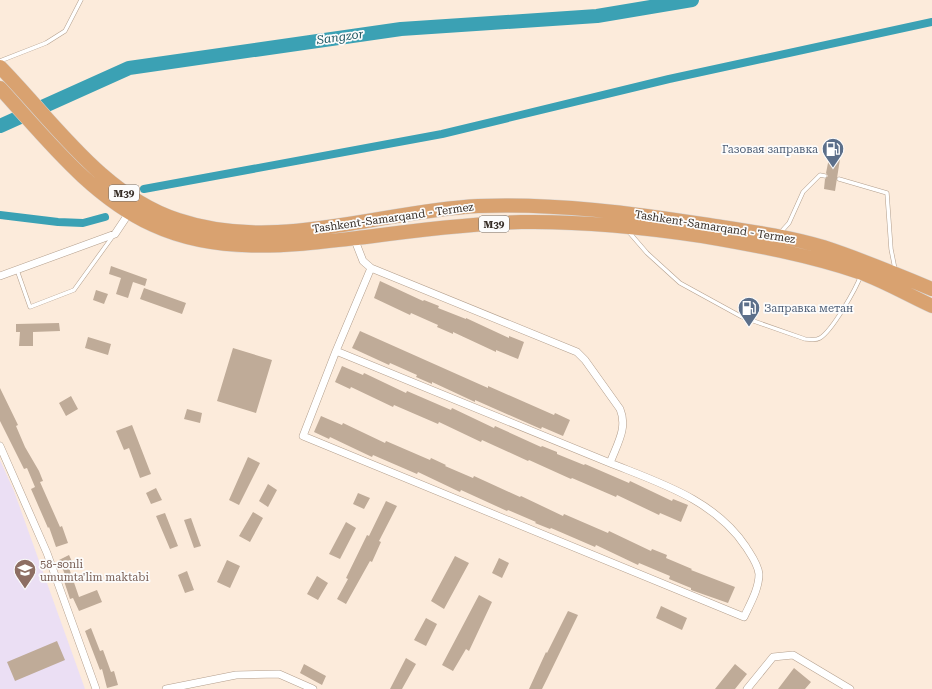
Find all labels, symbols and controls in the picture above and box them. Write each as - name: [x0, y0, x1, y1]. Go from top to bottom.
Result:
- water label: Sangzor: [315, 27, 364, 47]
- fuel station icon: Газовая заправка: [820, 136, 846, 169]
- place label: Газовая заправка: [722, 143, 818, 156]
- road number: M39: [109, 185, 139, 201]
- street label: Tashkent-Samarqand - Termez: [312, 200, 474, 236]
- street label: Tashkent-Samarqand - Termez: [634, 208, 796, 246]
- road number: M39: [479, 216, 509, 232]
- fuel station icon: Заправка метан: [736, 295, 762, 328]
- place label: Заправка метан: [764, 302, 853, 315]
- school or university icon: 58-sonli umumta'lim maktabi: [12, 557, 38, 590]
- place label: 58-sonli umumta'lim maktabi: [40, 558, 149, 584]

